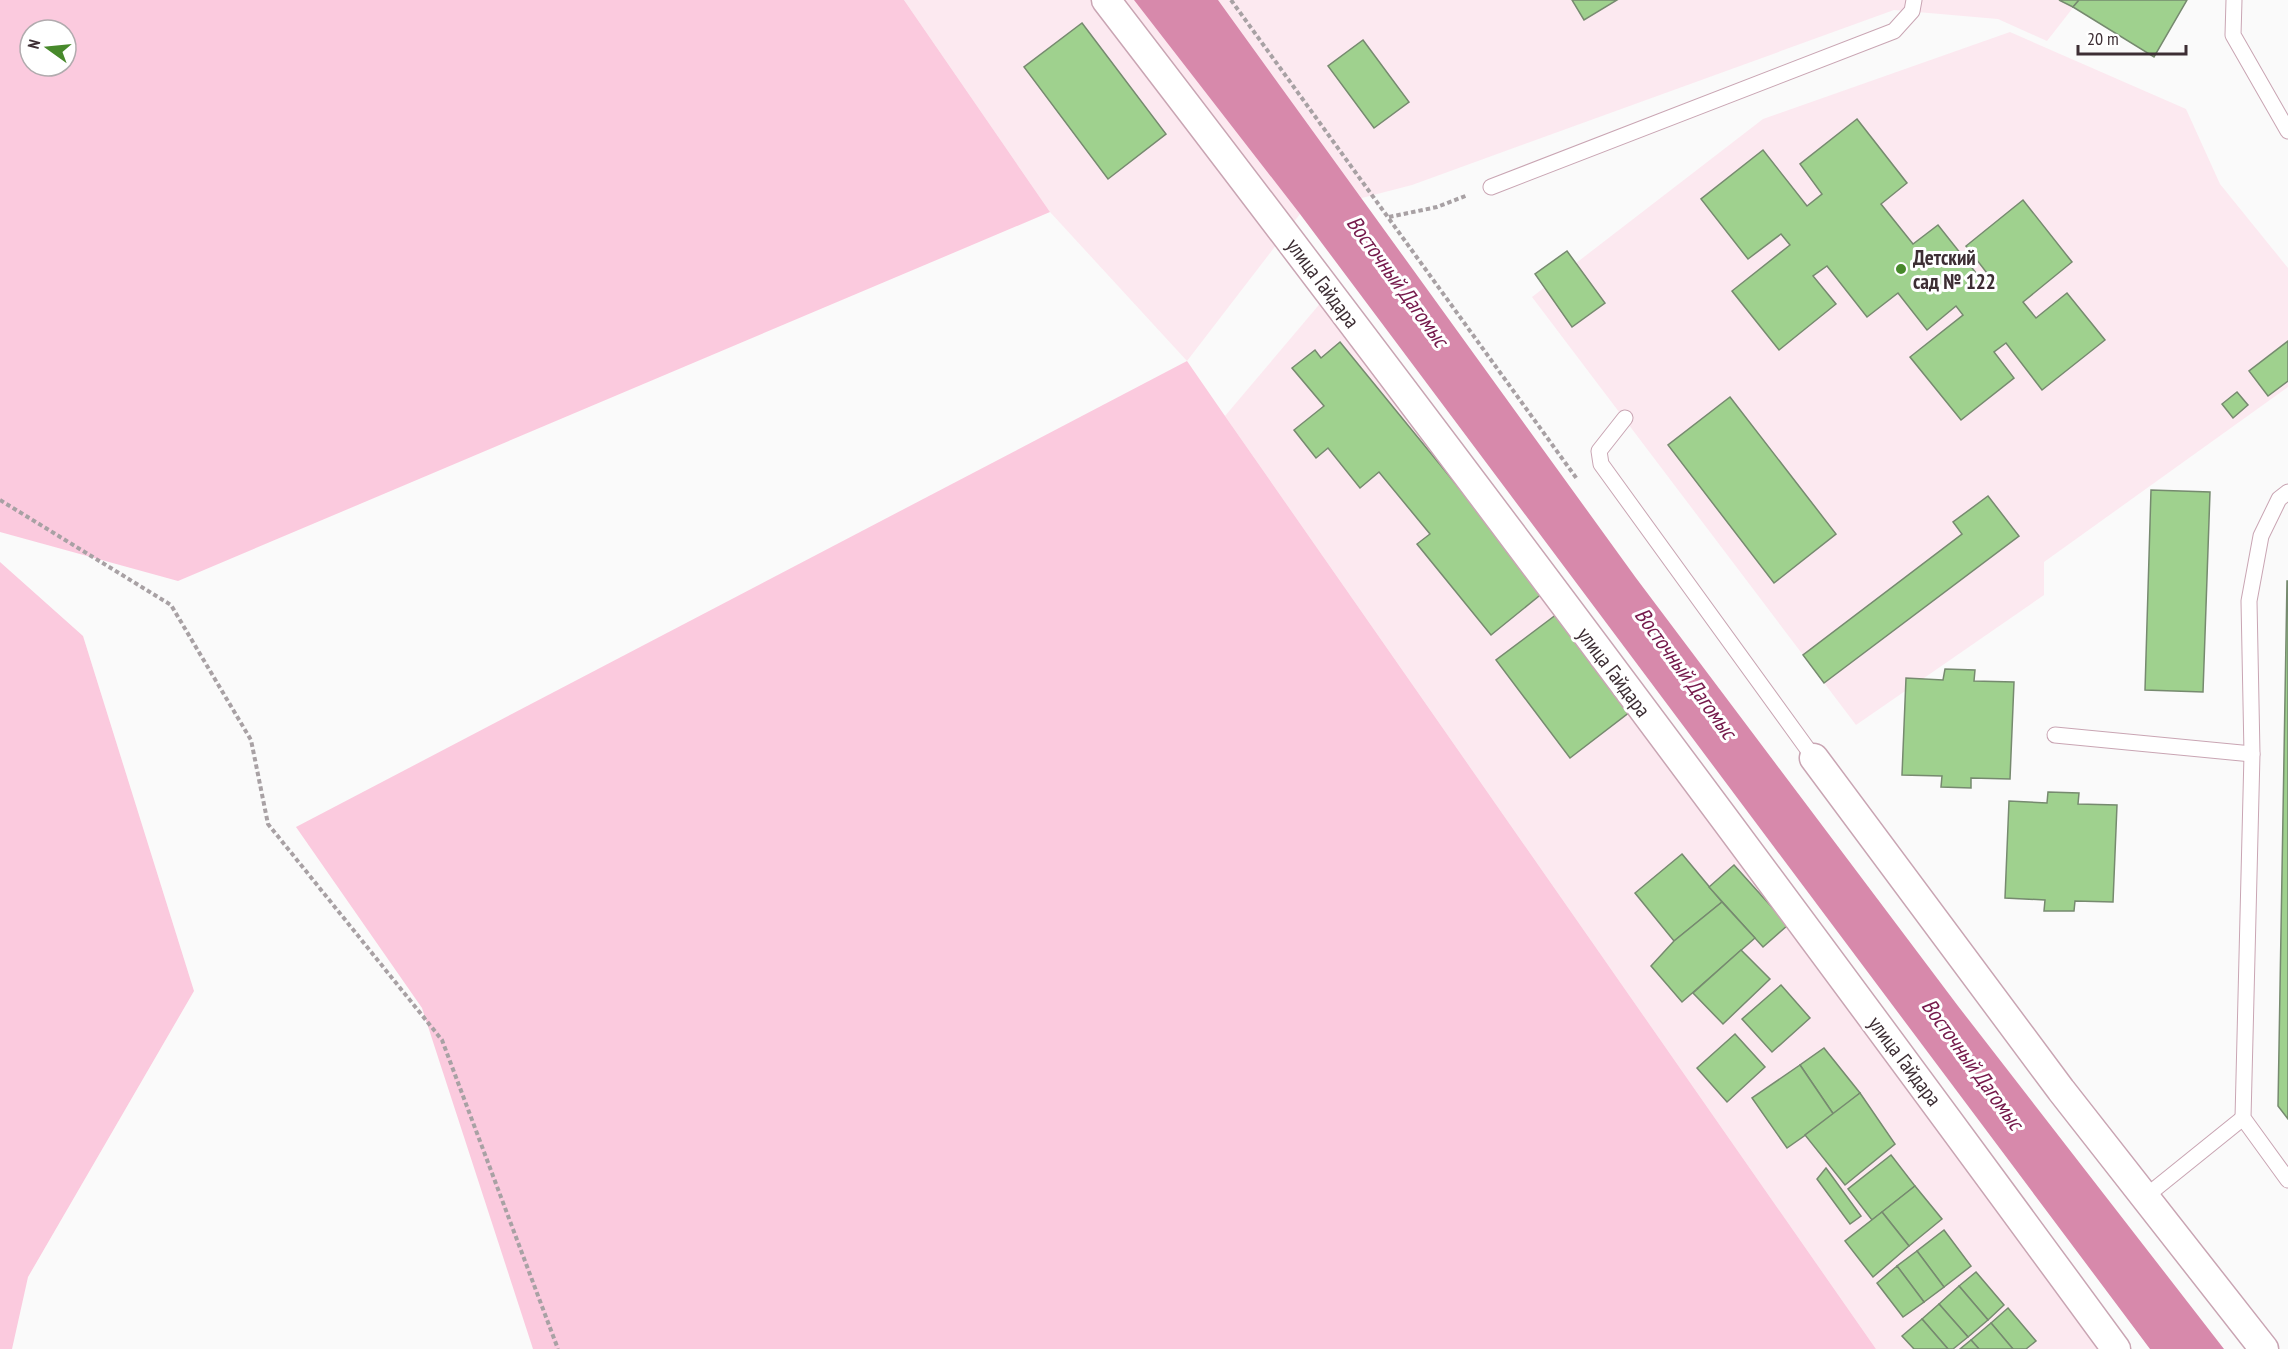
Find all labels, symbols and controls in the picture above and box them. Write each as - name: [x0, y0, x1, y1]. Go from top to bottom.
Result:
- north arrow: [18, 18, 78, 78]
- scale bar: [2078, 18, 2186, 56]
- text: 20 m: [2087, 27, 2119, 50]
- text: N: [23, 37, 44, 51]
- water label: Восточный Дагомыс: [1341, 210, 1456, 354]
- street label: улица Гайдара: [1280, 233, 1366, 333]
- place label: Детский сад № 122: [1913, 244, 1996, 295]
- marker: Детский сад № 122: [1894, 262, 1908, 276]
- water label: Восточный Дагомыс: [1629, 602, 1744, 746]
- street label: улица Гайдара: [1571, 622, 1657, 722]
- water label: Восточный Дагомыс: [1916, 993, 2031, 1137]
- street label: улица Гайдара: [1862, 1011, 1948, 1111]

